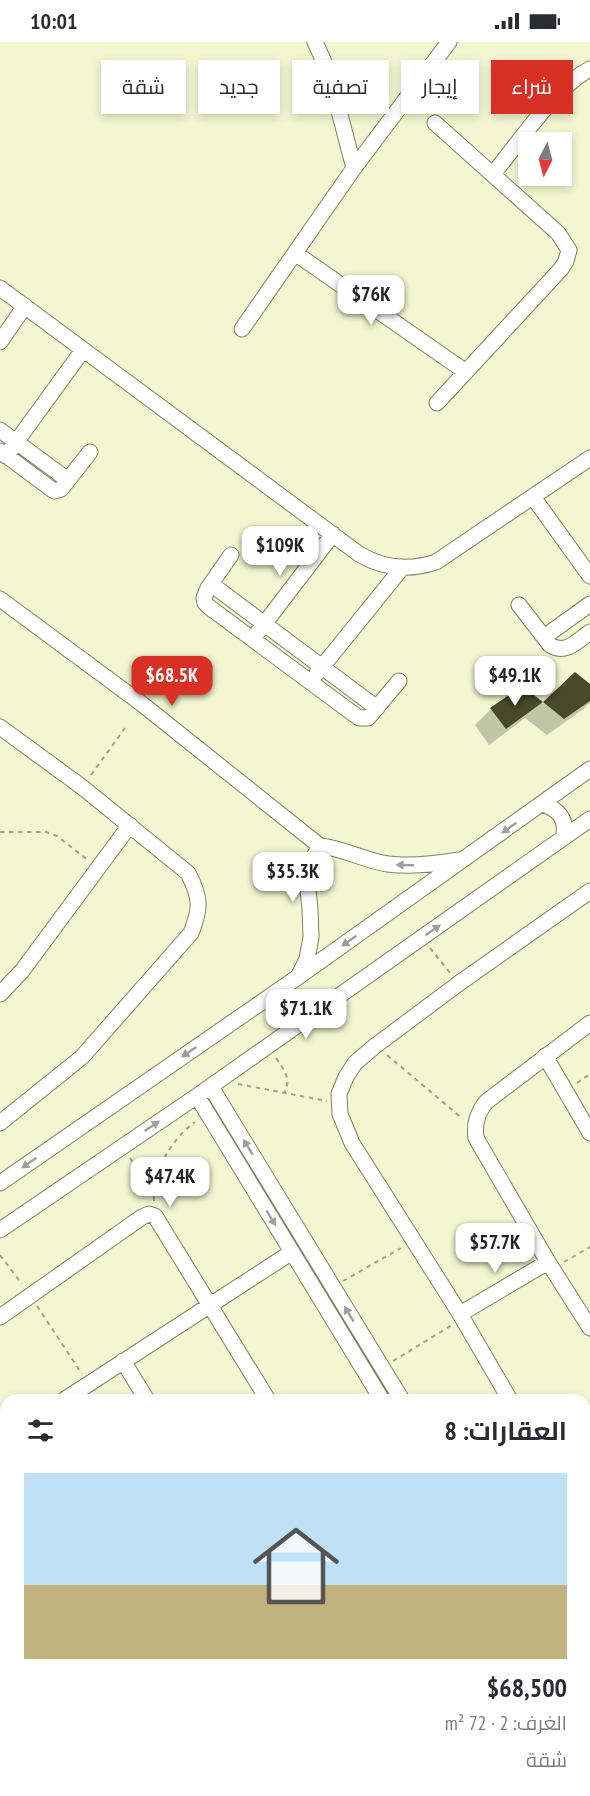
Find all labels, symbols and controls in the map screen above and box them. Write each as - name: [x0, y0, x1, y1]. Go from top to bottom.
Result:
- text: 10:01: [30, 7, 78, 35]
- chip: شقة: [101, 60, 186, 114]
- chip: جديد: [198, 60, 280, 114]
- chip: تصفية: [292, 60, 389, 114]
- chip: إيجار: [401, 60, 479, 114]
- chip: شراء: [491, 60, 573, 114]
- north arrow: [518, 132, 572, 186]
- map controls: [518, 132, 572, 186]
- pin: $76K: [335, 275, 407, 326]
- text: $76K: [351, 281, 391, 307]
- pin: $109K: [238, 526, 322, 577]
- text: $109K: [256, 532, 304, 558]
- pin: $68.5K: [123, 656, 221, 707]
- pin: $49.1K: [466, 656, 564, 707]
- text: $68.5K: [146, 662, 198, 688]
- text: $49.1K: [489, 662, 541, 688]
- one-way arrow: [501, 822, 517, 834]
- pin: $35.3K: [244, 852, 342, 903]
- text: $35.3K: [267, 858, 319, 884]
- one-way arrow: [396, 860, 415, 870]
- one-way arrow: [424, 924, 440, 936]
- one-way arrow: [342, 934, 357, 946]
- pin: $71.1K: [257, 989, 355, 1040]
- text: $71.1K: [280, 995, 332, 1021]
- one-way arrow: [182, 1046, 198, 1058]
- one-way arrow: [144, 1120, 160, 1132]
- one-way arrow: [242, 1139, 253, 1155]
- one-way arrow: [21, 1157, 37, 1168]
- pin: $47.4K: [121, 1157, 219, 1208]
- text: $47.4K: [145, 1163, 195, 1189]
- one-way arrow: [266, 1210, 277, 1226]
- pin: $57.7K: [446, 1223, 544, 1274]
- text: $57.7K: [470, 1229, 520, 1255]
- one-way arrow: [344, 1306, 355, 1322]
- icon: filters: [24, 1414, 57, 1447]
- text: العقارات: 8: [445, 1414, 567, 1447]
- icon: home: [242, 1512, 350, 1620]
- text: $68,500: [487, 1671, 567, 1704]
- text: الغرف: 2 · 72 m²: [445, 1710, 567, 1736]
- text: شقة: [526, 1747, 567, 1773]

